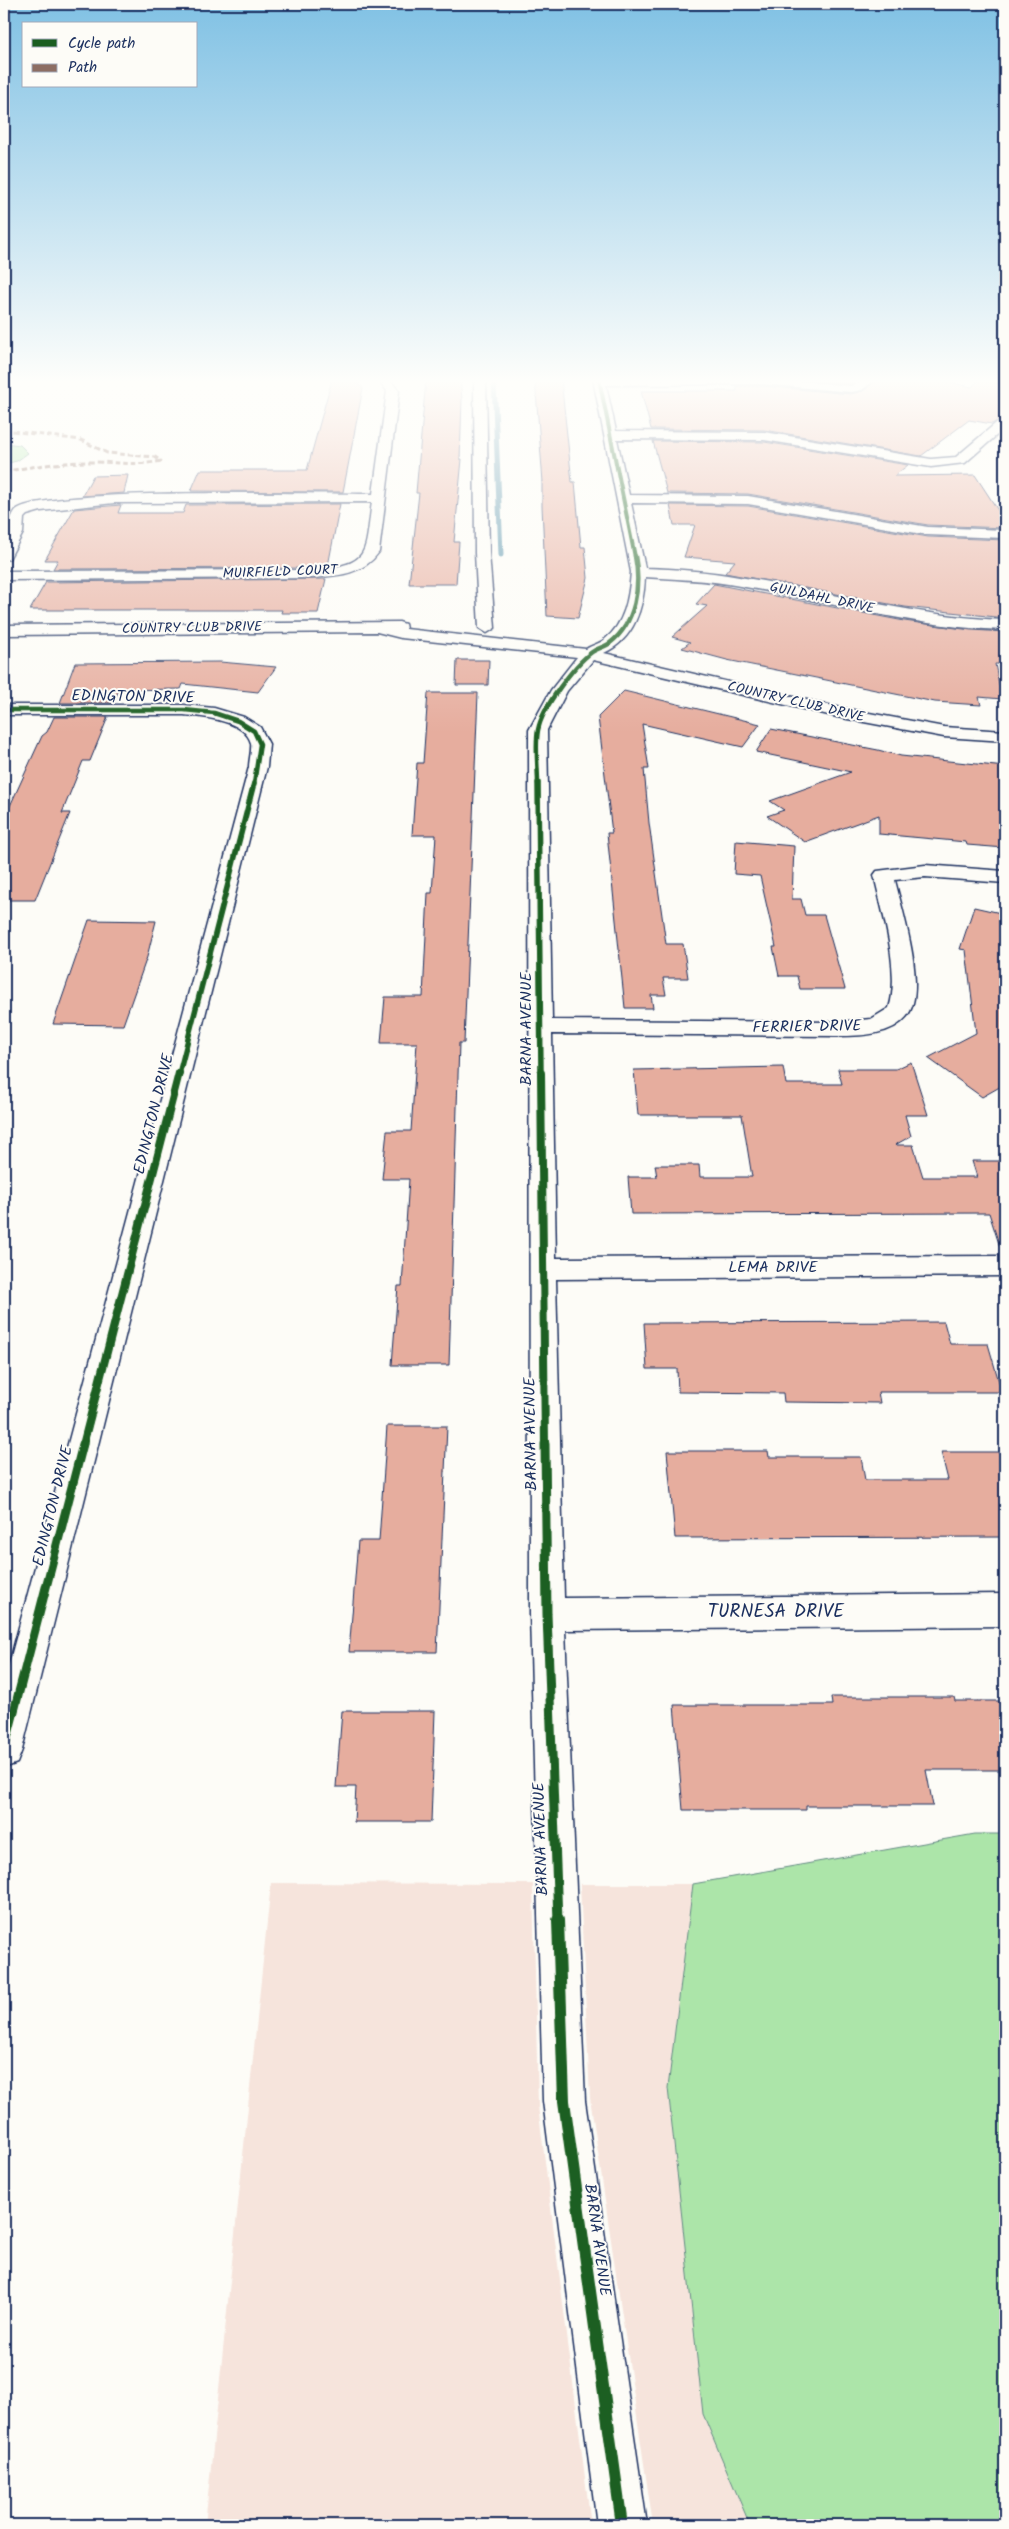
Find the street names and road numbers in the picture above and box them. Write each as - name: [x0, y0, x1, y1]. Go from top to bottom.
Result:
- street label: MUIRFIELD COURT: [222, 559, 339, 585]
- street label: GUILDAHL DRIVE: [768, 576, 877, 620]
- street label: COUNTRY CLUB DRIVE: [122, 616, 263, 640]
- street label: COUNTRY CLUB DRIVE: [725, 676, 868, 729]
- street label: EDINGTON DRIVE: [71, 683, 196, 711]
- street label: BARNA AVENUE: [514, 972, 539, 1086]
- street label: FERRIER DRIVE: [752, 1014, 862, 1040]
- street label: EDINGTON DRIVE: [127, 1051, 181, 1177]
- street label: LEMA DRIVE: [728, 1255, 818, 1280]
- street label: BARNA AVENUE: [517, 1376, 544, 1491]
- street label: EDINGTON DRIVE: [26, 1443, 80, 1569]
- street label: TURNESA DRIVE: [708, 1597, 845, 1627]
- street label: BARNA AVENUE: [527, 1781, 555, 1896]
- street label: BARNA AVENUE: [577, 2182, 617, 2299]

